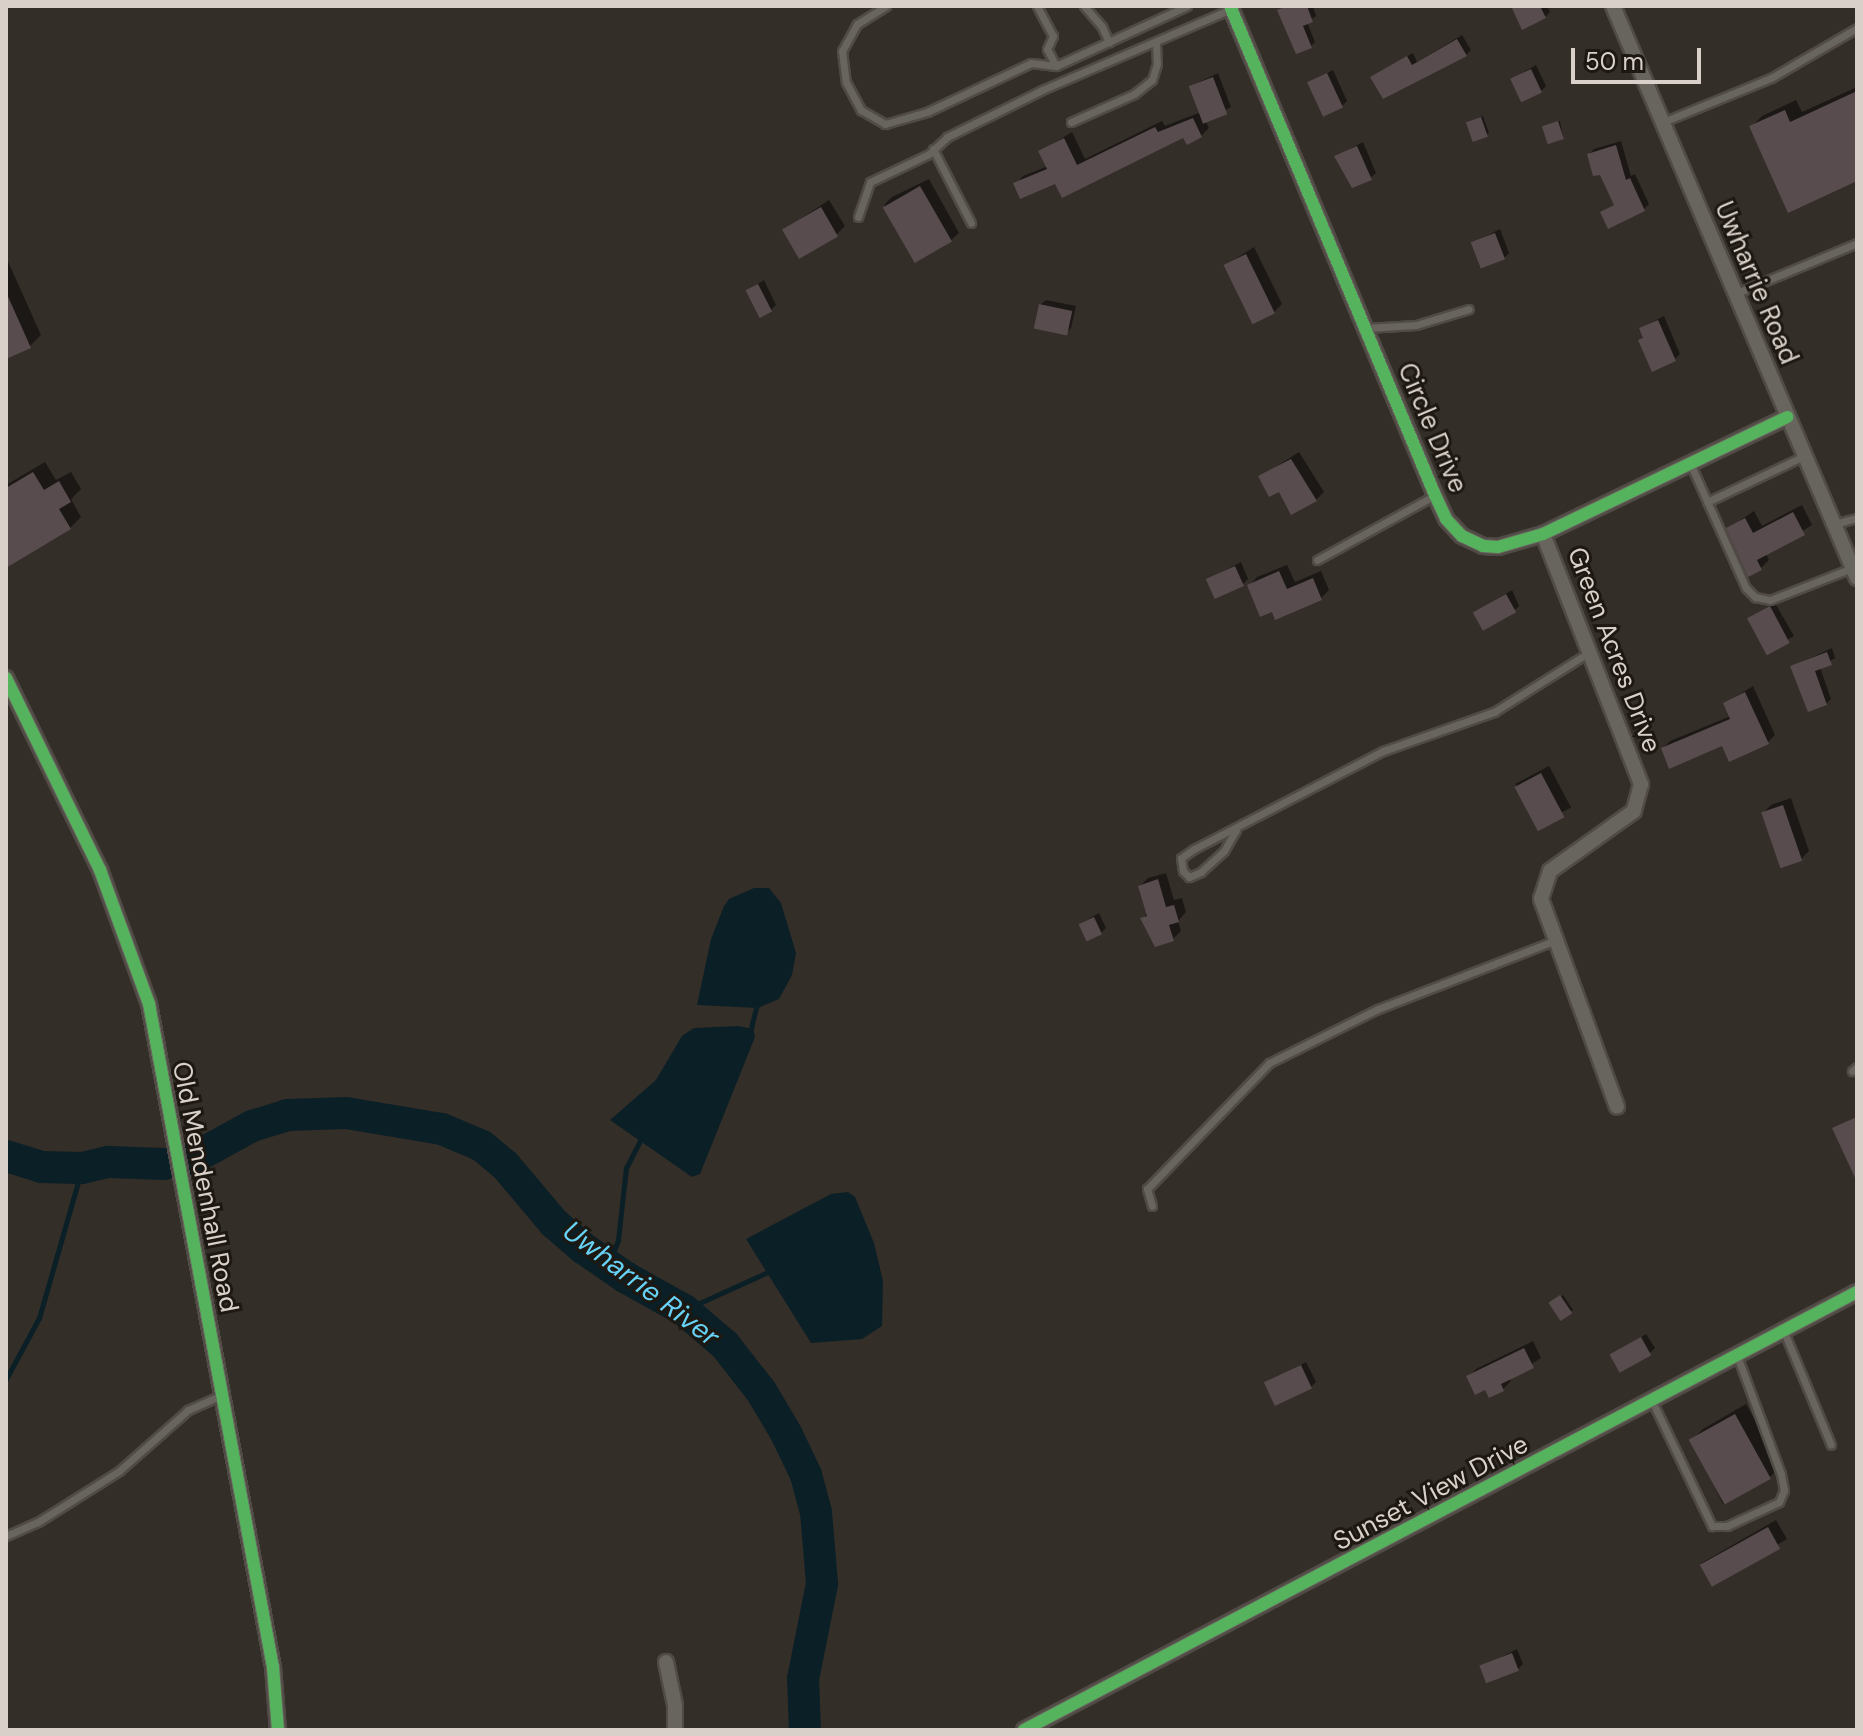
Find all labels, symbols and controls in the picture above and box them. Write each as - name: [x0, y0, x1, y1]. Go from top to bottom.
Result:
- scale bar: [1575, 32, 1705, 82]
- text: 50 m: [1585, 46, 1644, 77]
- street label: Uwharrie Road: [1708, 197, 1804, 369]
- street label: Circle Drive: [1391, 358, 1473, 498]
- street label: Green Acres Drive: [1561, 543, 1667, 757]
- street label: Old Mendenhall Road: [165, 1059, 245, 1315]
- water label: Uwharrie River: [556, 1214, 726, 1354]
- street label: Sunset View Drive: [1328, 1429, 1534, 1557]

